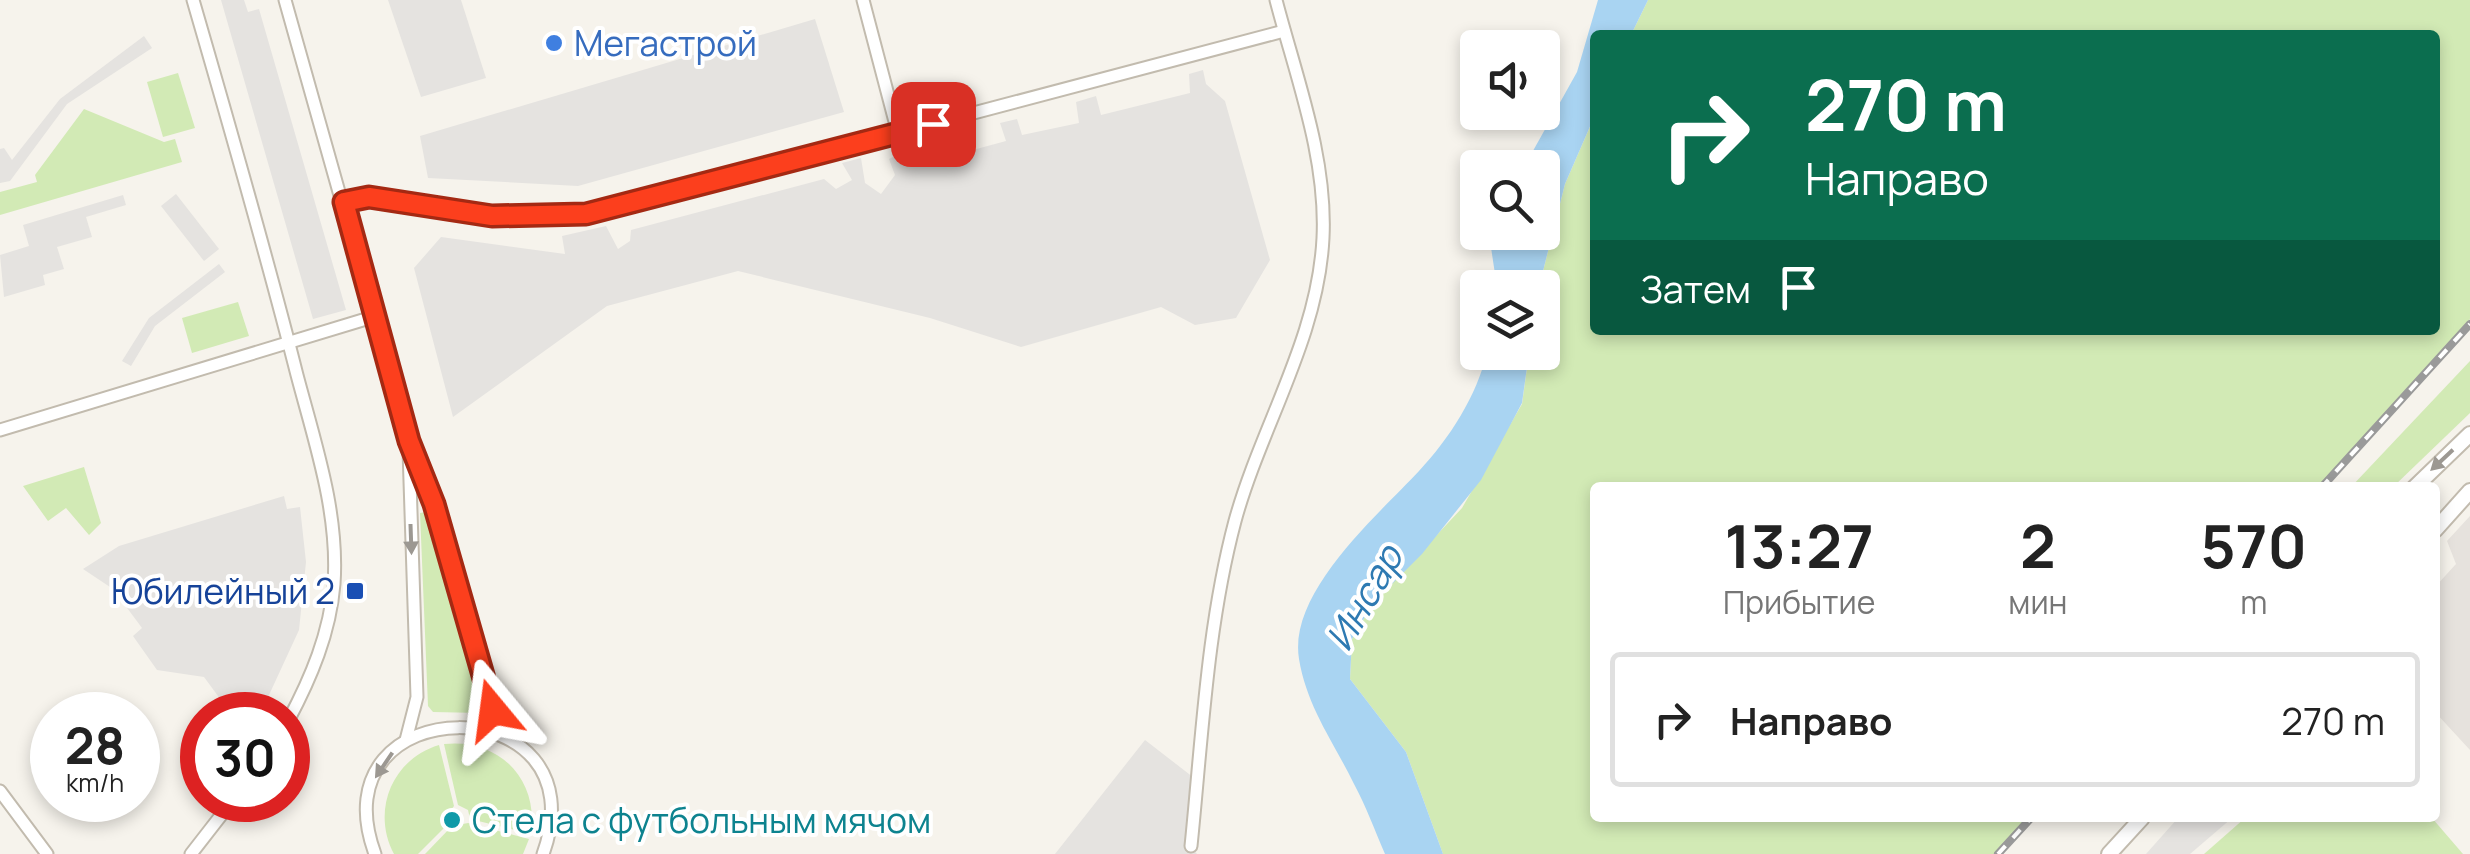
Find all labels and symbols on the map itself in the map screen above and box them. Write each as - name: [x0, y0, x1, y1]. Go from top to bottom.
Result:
- place label: Мегастрой: [574, 19, 757, 67]
- marker: Мегастрой: [543, 32, 565, 54]
- pin: [891, 82, 976, 167]
- one-way arrow: [2430, 448, 2454, 471]
- one-way arrow: [403, 523, 419, 555]
- water label: Инсар: [1312, 533, 1415, 659]
- place label: Юбилейный 2: [111, 567, 335, 615]
- marker: Юбилейный 2: [344, 580, 366, 602]
- position arrow: [441, 658, 545, 762]
- speed limit sign: 30: [180, 692, 310, 822]
- one-way arrow: [376, 752, 394, 779]
- place label: Стела с футбольным мячом: [472, 796, 931, 844]
- marker: Стела с футбольным мячом: [441, 809, 463, 831]

